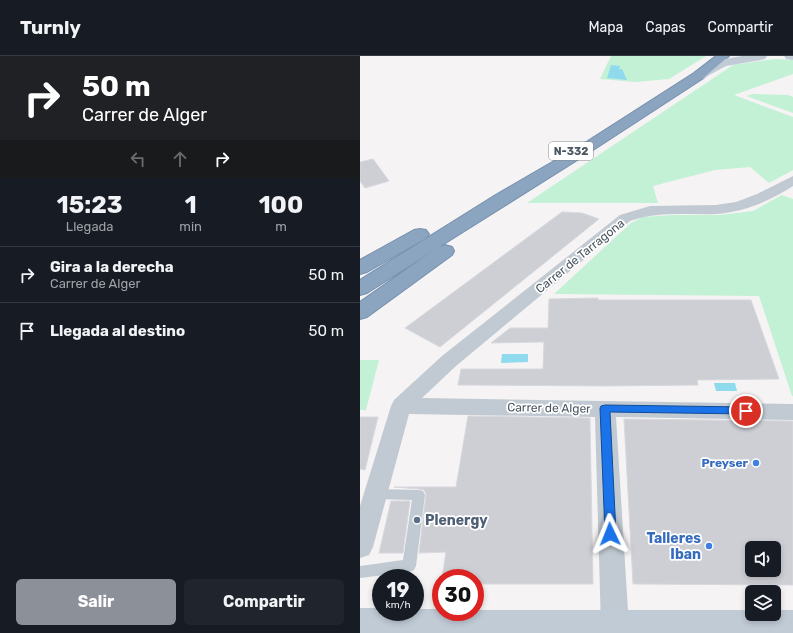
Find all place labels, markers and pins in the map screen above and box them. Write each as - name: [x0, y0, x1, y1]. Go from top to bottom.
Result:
- pin: [729, 394, 763, 428]
- place label: Preyser: [701, 456, 749, 470]
- marker: Preyser: [751, 458, 761, 468]
- place label: Plenergy: [425, 512, 488, 529]
- marker: Plenergy: [412, 515, 422, 525]
- place label: Talleres Iban: [646, 530, 701, 563]
- marker: Talleres Iban: [704, 541, 714, 551]

